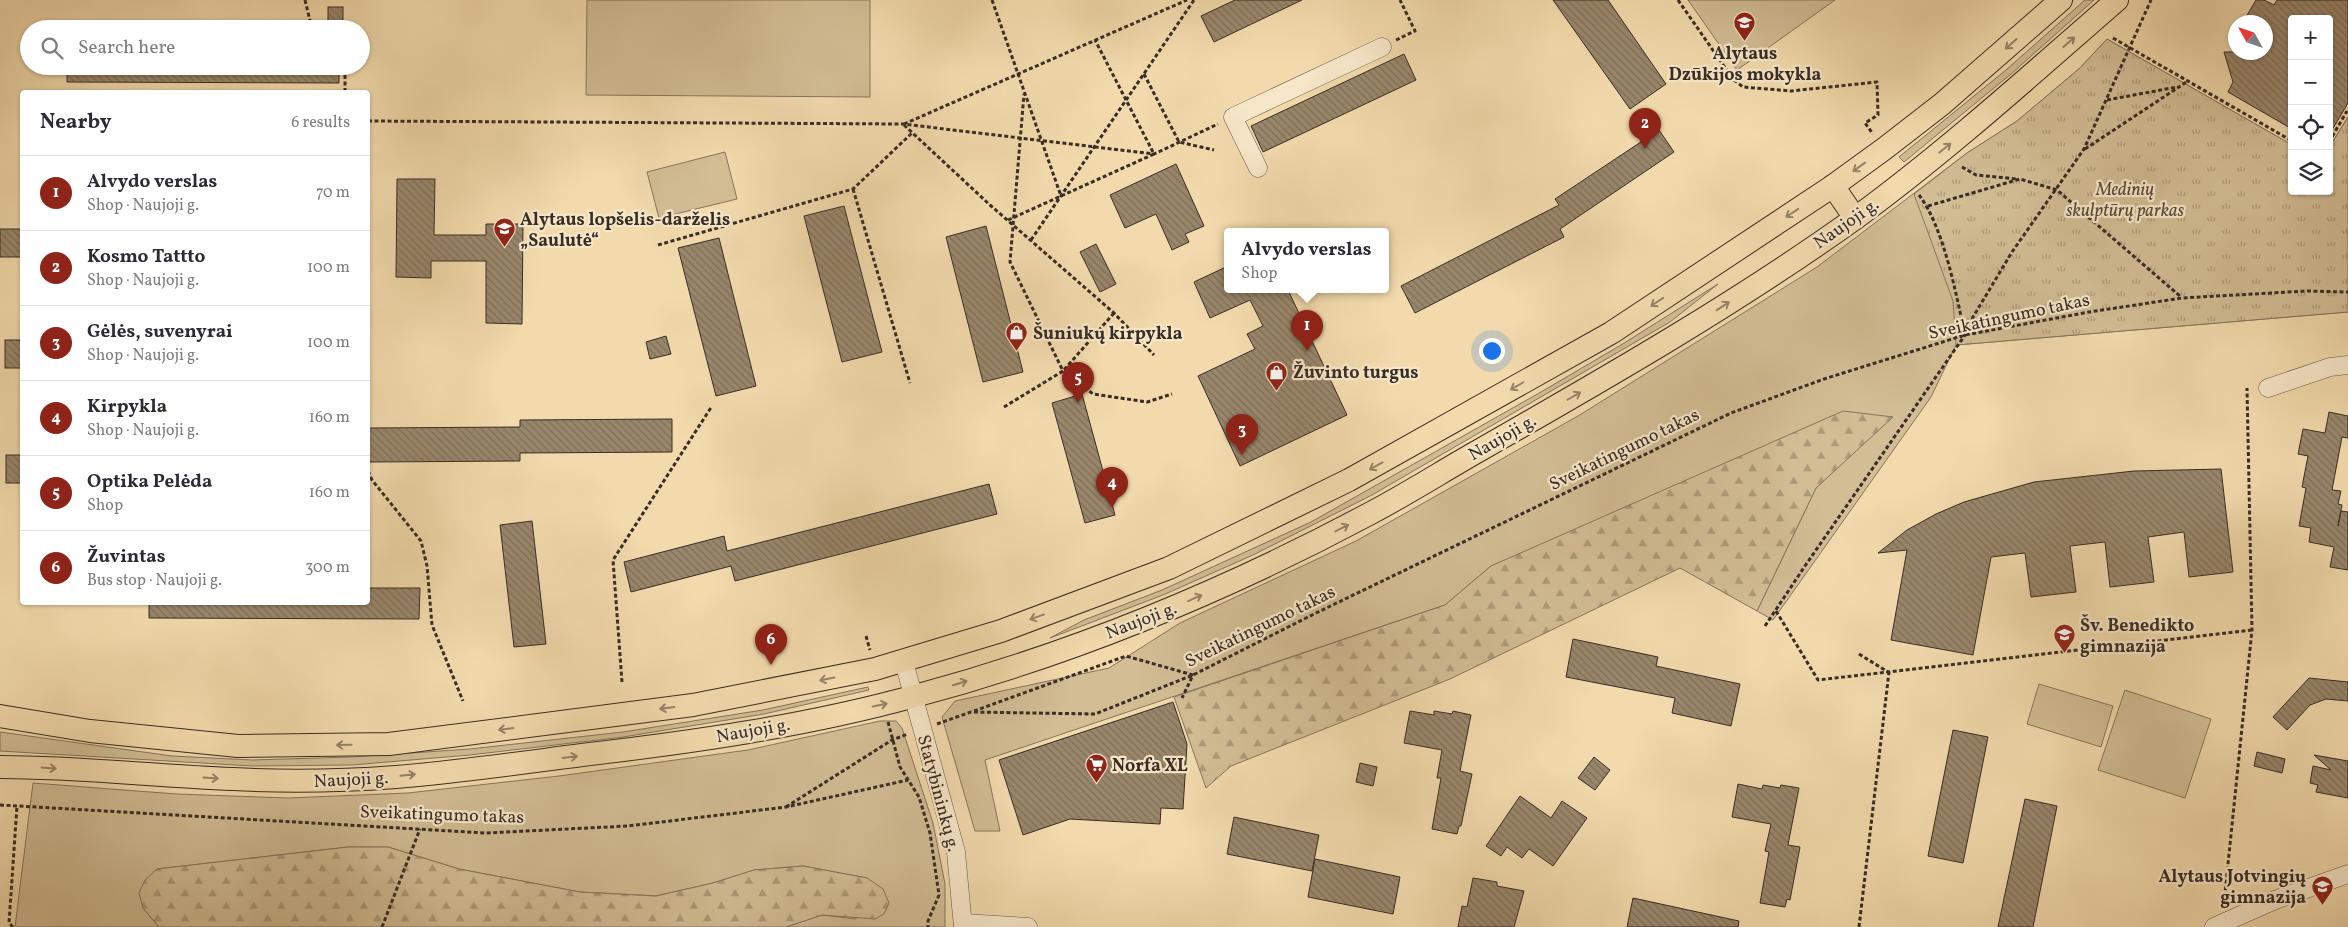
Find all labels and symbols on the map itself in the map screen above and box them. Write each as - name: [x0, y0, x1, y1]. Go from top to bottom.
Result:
- school or university icon: Alytaus Dzūkijos mokykla: [1733, 11, 1757, 42]
- north arrow: [2228, 15, 2273, 60]
- one-way arrow: [2062, 36, 2075, 48]
- one-way arrow: [2005, 38, 2018, 50]
- place label: Alytaus Dzūkijos mokykla: [1669, 42, 1822, 88]
- pin: 2: [1629, 108, 1661, 149]
- one-way arrow: [1938, 142, 1951, 153]
- one-way arrow: [1852, 162, 1866, 172]
- park label: Medinių skulptūrų parkas: [2066, 178, 2184, 224]
- street label: Naujoji g.: [1809, 193, 1885, 256]
- place label: Alytaus lopšelis-darželis „Saulutė“: [520, 208, 730, 254]
- one-way arrow: [1786, 208, 1800, 218]
- school or university icon: Alytaus lopšelis-darželis „Saulutė“: [492, 217, 516, 248]
- street label: Sveikatingumo takas: [1926, 288, 2092, 347]
- one-way arrow: [1650, 298, 1664, 308]
- one-way arrow: [1716, 301, 1730, 311]
- pin: 1: [1291, 310, 1323, 351]
- shop icon: Šuniukų kirpykla: [1005, 321, 1029, 352]
- place label: Šuniukų kirpykla: [1033, 321, 1183, 347]
- your location: [1479, 338, 1505, 364]
- shop icon: Žuvinto turgus: [1265, 360, 1289, 391]
- place label: Žuvinto turgus: [1293, 360, 1419, 386]
- pin: 5: [1062, 362, 1094, 403]
- one-way arrow: [1510, 381, 1525, 391]
- one-way arrow: [1567, 391, 1581, 401]
- street label: Sveikatingumo takas: [1545, 403, 1704, 498]
- street label: Naujoji g.: [1464, 409, 1541, 468]
- pin: 3: [1226, 414, 1258, 455]
- one-way arrow: [1369, 461, 1383, 471]
- pin: 4: [1096, 467, 1128, 508]
- one-way arrow: [1334, 523, 1349, 533]
- street label: Sveikatingumo takas: [1181, 580, 1340, 675]
- one-way arrow: [1187, 593, 1202, 602]
- street label: Naujoji g.: [1102, 596, 1181, 646]
- one-way arrow: [1030, 613, 1045, 622]
- place label: Šv. Benedikto gimnazija: [2080, 613, 2194, 660]
- school or university icon: Šv. Benedikto gimnazija: [2052, 623, 2076, 654]
- pin: 6: [755, 624, 787, 665]
- one-way arrow: [819, 675, 835, 684]
- one-way arrow: [952, 677, 968, 687]
- one-way arrow: [871, 699, 887, 709]
- one-way arrow: [659, 703, 675, 713]
- street label: Naujoji g.: [714, 713, 792, 750]
- one-way arrow: [498, 724, 514, 734]
- street label: Statybininkų g.: [910, 732, 965, 855]
- one-way arrow: [337, 740, 353, 750]
- one-way arrow: [561, 752, 577, 762]
- supermarket icon: Norfa XL: [1084, 753, 1108, 784]
- place label: Norfa XL: [1112, 754, 1188, 779]
- one-way arrow: [40, 763, 56, 772]
- street label: Naujoji g.: [313, 766, 389, 795]
- one-way arrow: [400, 770, 416, 780]
- one-way arrow: [203, 773, 219, 783]
- street label: Sveikatingumo takas: [359, 800, 525, 831]
- place label: Alytaus Jotvingių gimnazija: [2159, 865, 2306, 911]
- school or university icon: Alytaus Jotvingių gimnazija: [2310, 874, 2334, 905]

